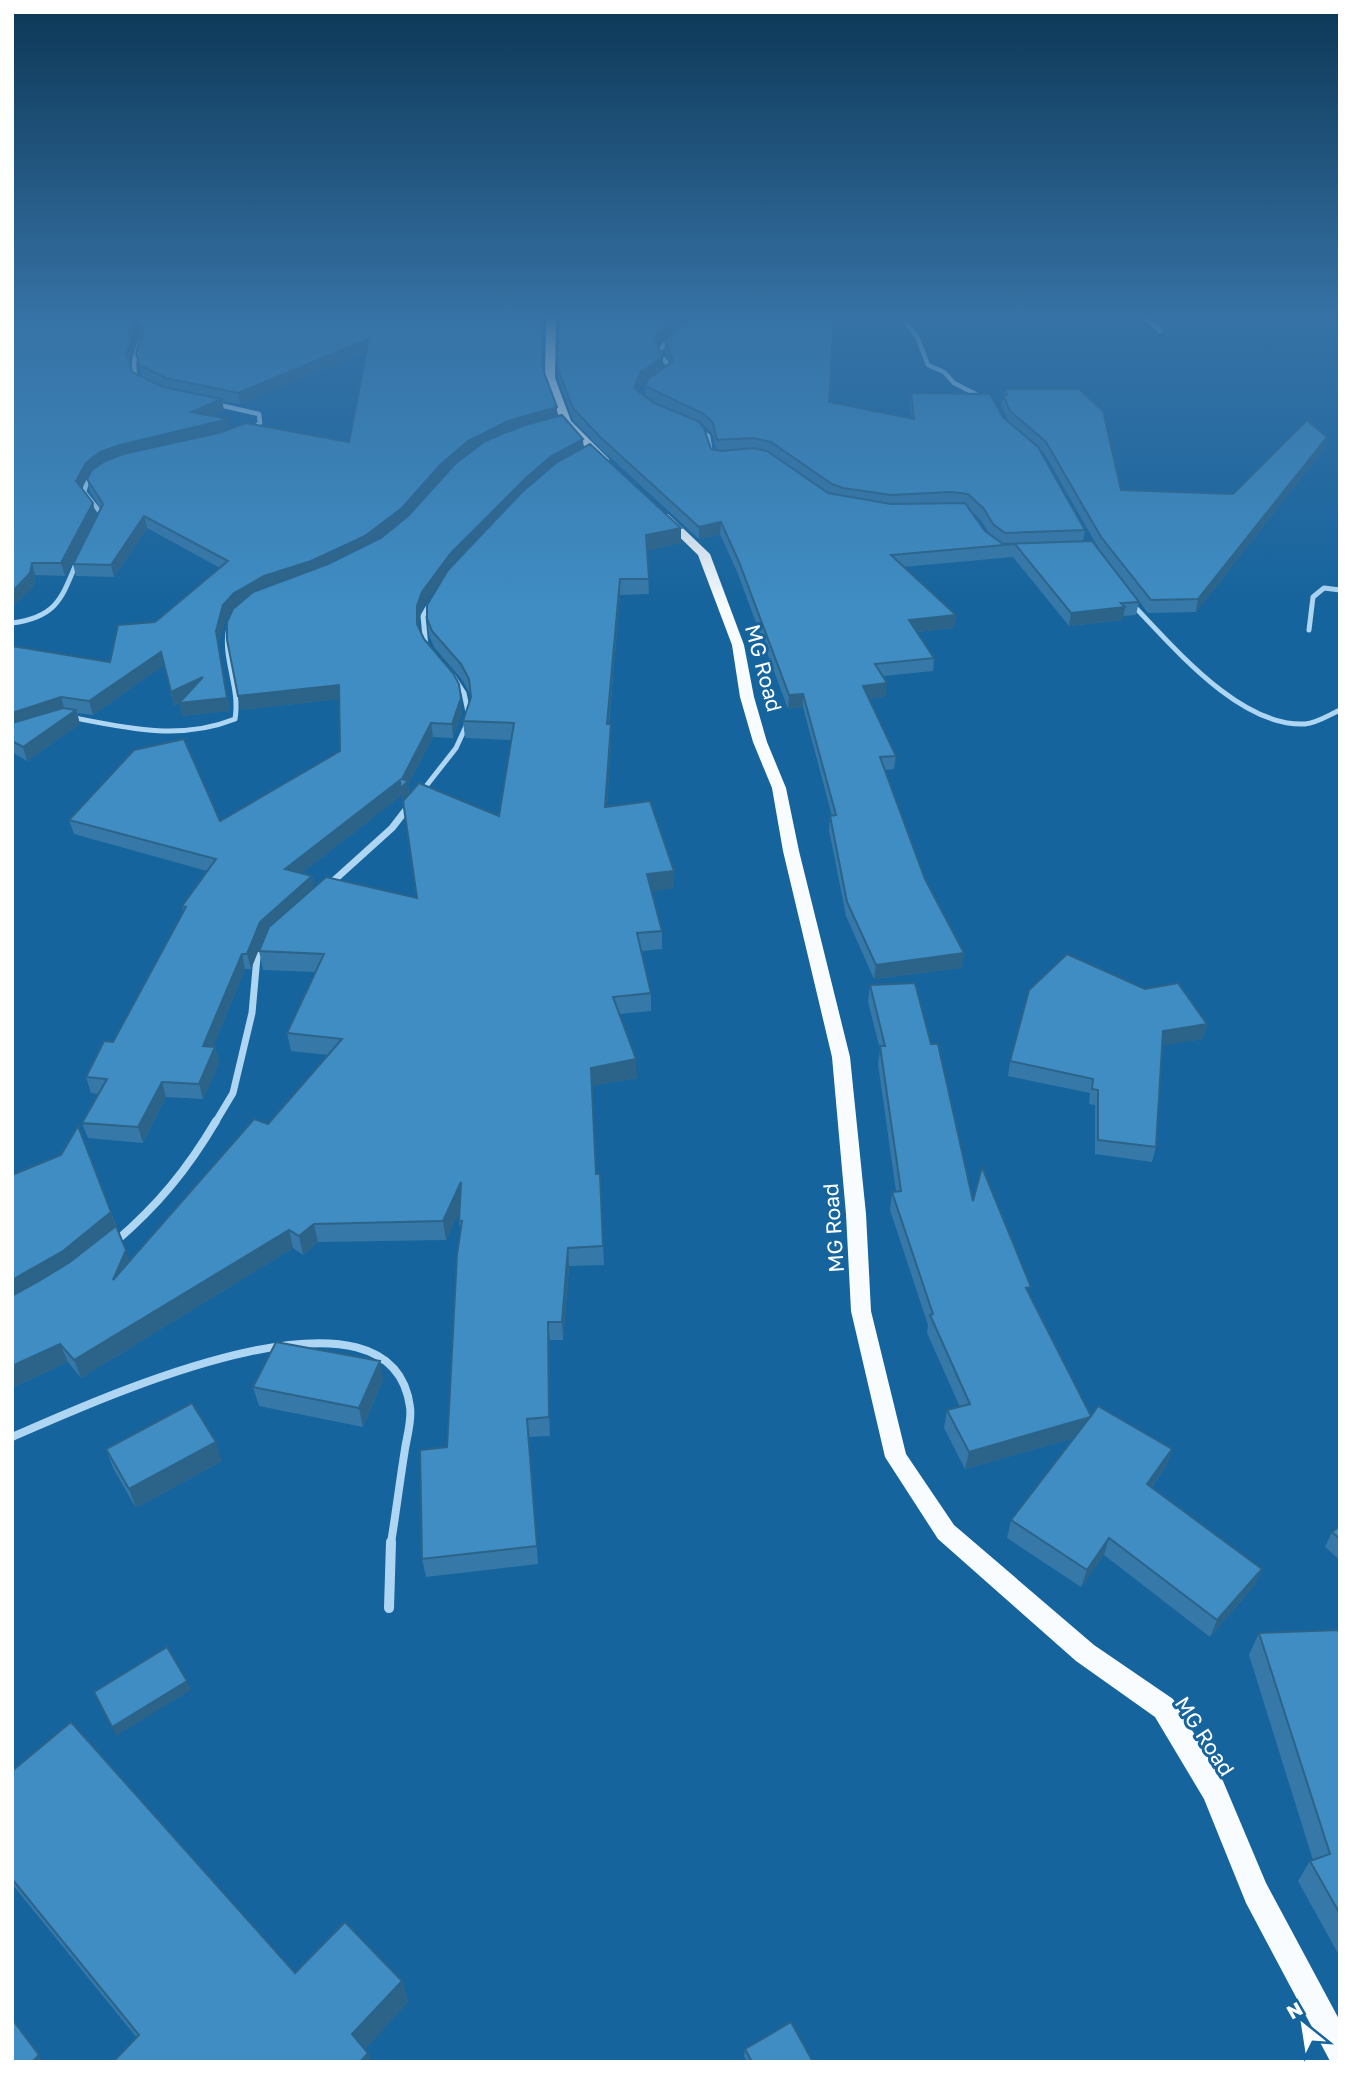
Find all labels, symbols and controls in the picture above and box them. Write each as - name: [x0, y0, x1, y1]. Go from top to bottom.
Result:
- street label: MG Road: [740, 621, 788, 715]
- street label: MG Road: [817, 1182, 849, 1274]
- street label: MG Road: [1170, 1691, 1240, 1781]
- north arrow: [1268, 1990, 1338, 2060]
- text: N: [1282, 1996, 1306, 2023]

